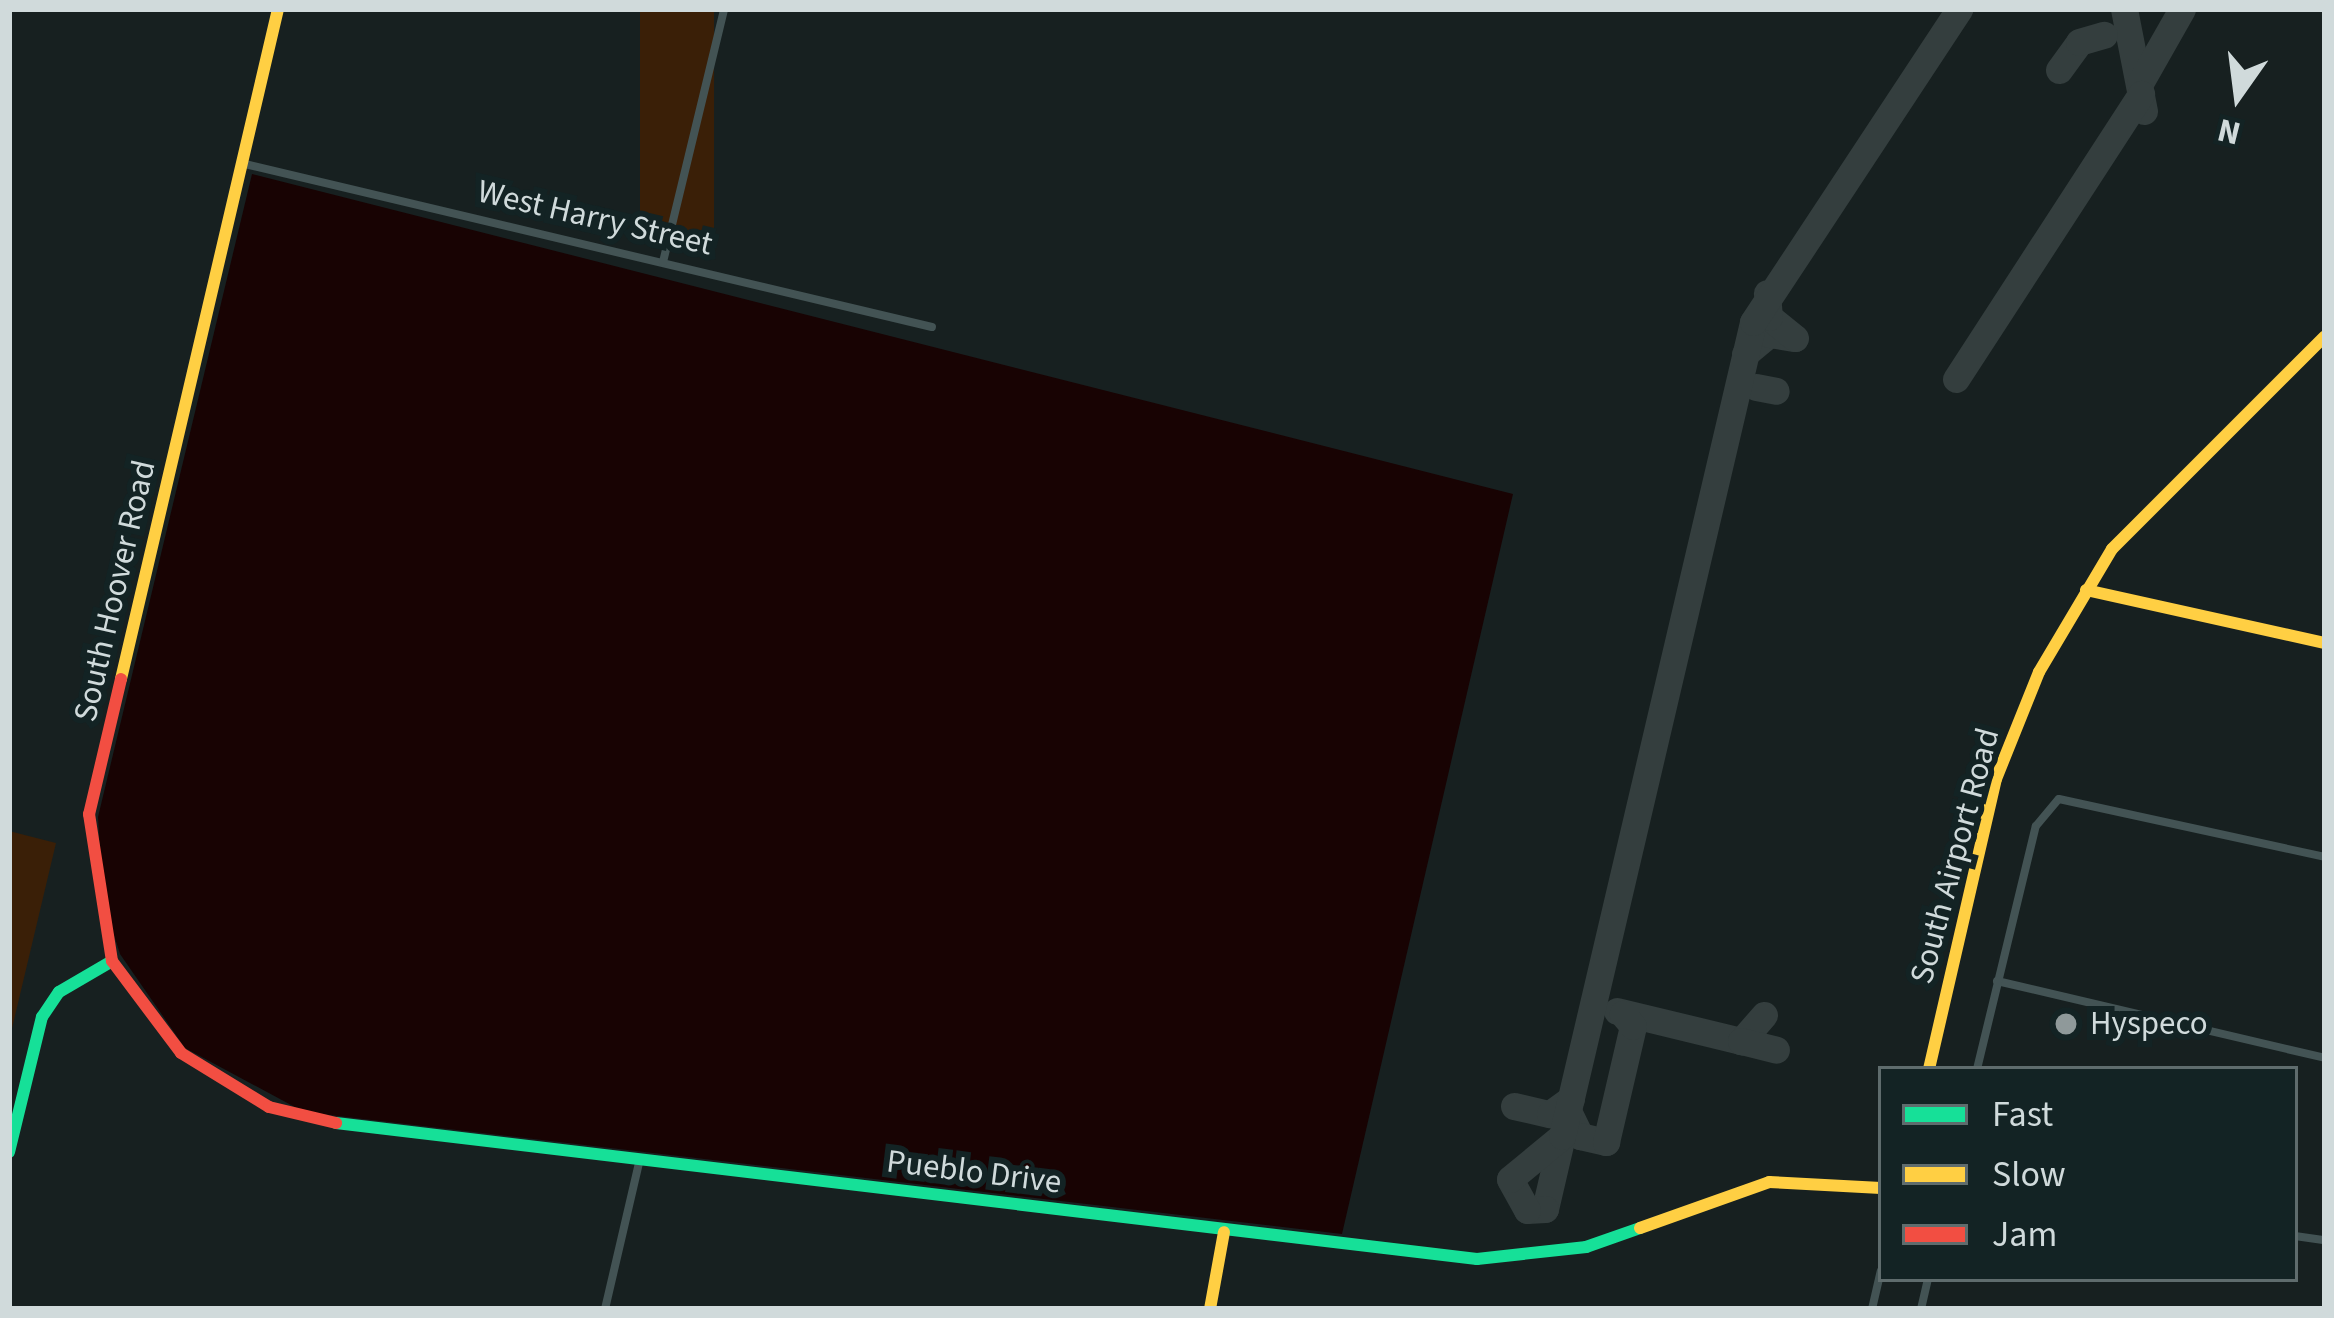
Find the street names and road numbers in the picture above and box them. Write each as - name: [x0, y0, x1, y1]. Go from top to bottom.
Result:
- street label: West Harry Street: [474, 172, 716, 264]
- street label: South Hoover Road: [66, 457, 164, 725]
- street label: South Airport Road: [1902, 724, 2008, 988]
- street label: Pueblo Drive: [884, 1142, 1064, 1202]

